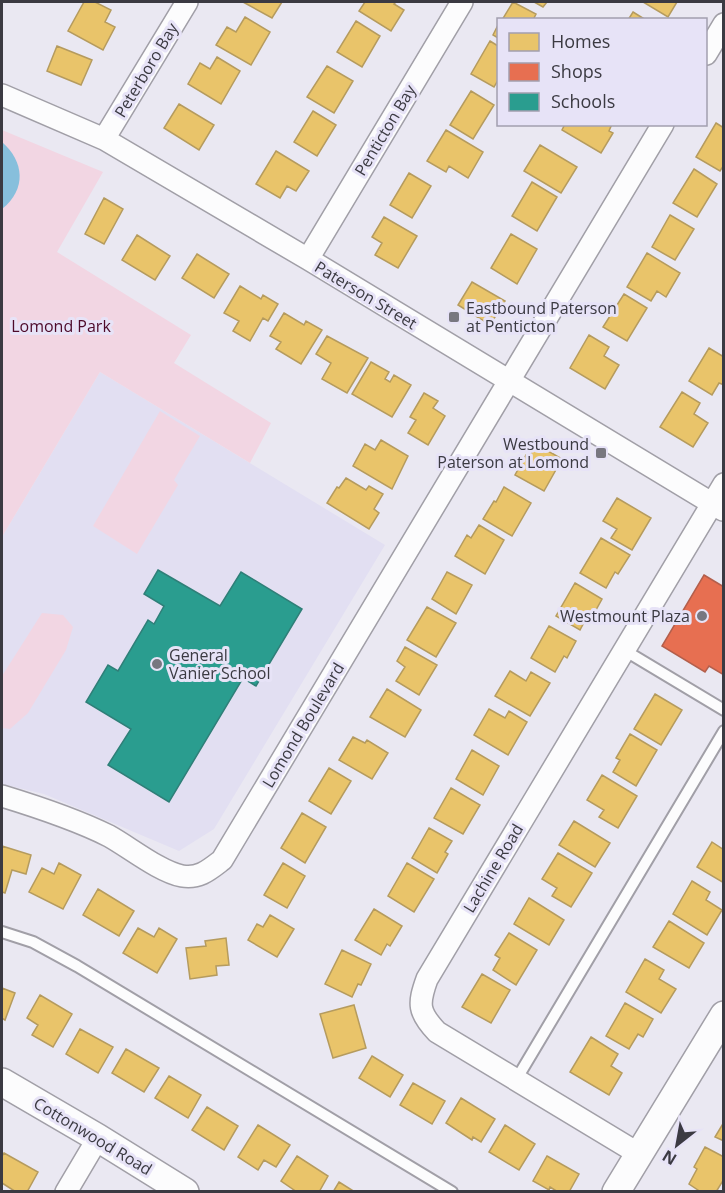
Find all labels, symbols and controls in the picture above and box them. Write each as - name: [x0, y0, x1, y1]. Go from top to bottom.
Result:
- street label: Peterboro Bay: [109, 18, 183, 121]
- legend: [497, 18, 707, 126]
- text: Homes: [551, 29, 610, 53]
- text: Shops: [551, 59, 602, 83]
- street label: Penticton Bay: [349, 80, 421, 180]
- text: Schools: [551, 89, 615, 113]
- street label: Paterson Street: [311, 256, 421, 334]
- place label: Eastbound Paterson at Penticton: [466, 297, 617, 337]
- marker: Eastbound Paterson at Penticton: [447, 310, 461, 324]
- park label: Lomond Park: [11, 315, 111, 337]
- place label: Westbound Paterson at Lomond: [437, 433, 589, 473]
- marker: Westbound Paterson at Lomond: [594, 446, 608, 460]
- place label: Westmount Plaza: [560, 605, 690, 627]
- marker: Westmount Plaza: [695, 609, 709, 623]
- place label: General Vanier School: [169, 644, 271, 684]
- marker: General Vanier School: [150, 657, 164, 671]
- street label: Lomond Boulevard: [257, 658, 349, 792]
- street label: Lachine Road: [458, 820, 528, 916]
- street label: Cottonwood Road: [30, 1092, 156, 1180]
- north arrow: [647, 1115, 707, 1175]
- text: N: [658, 1145, 681, 1171]

